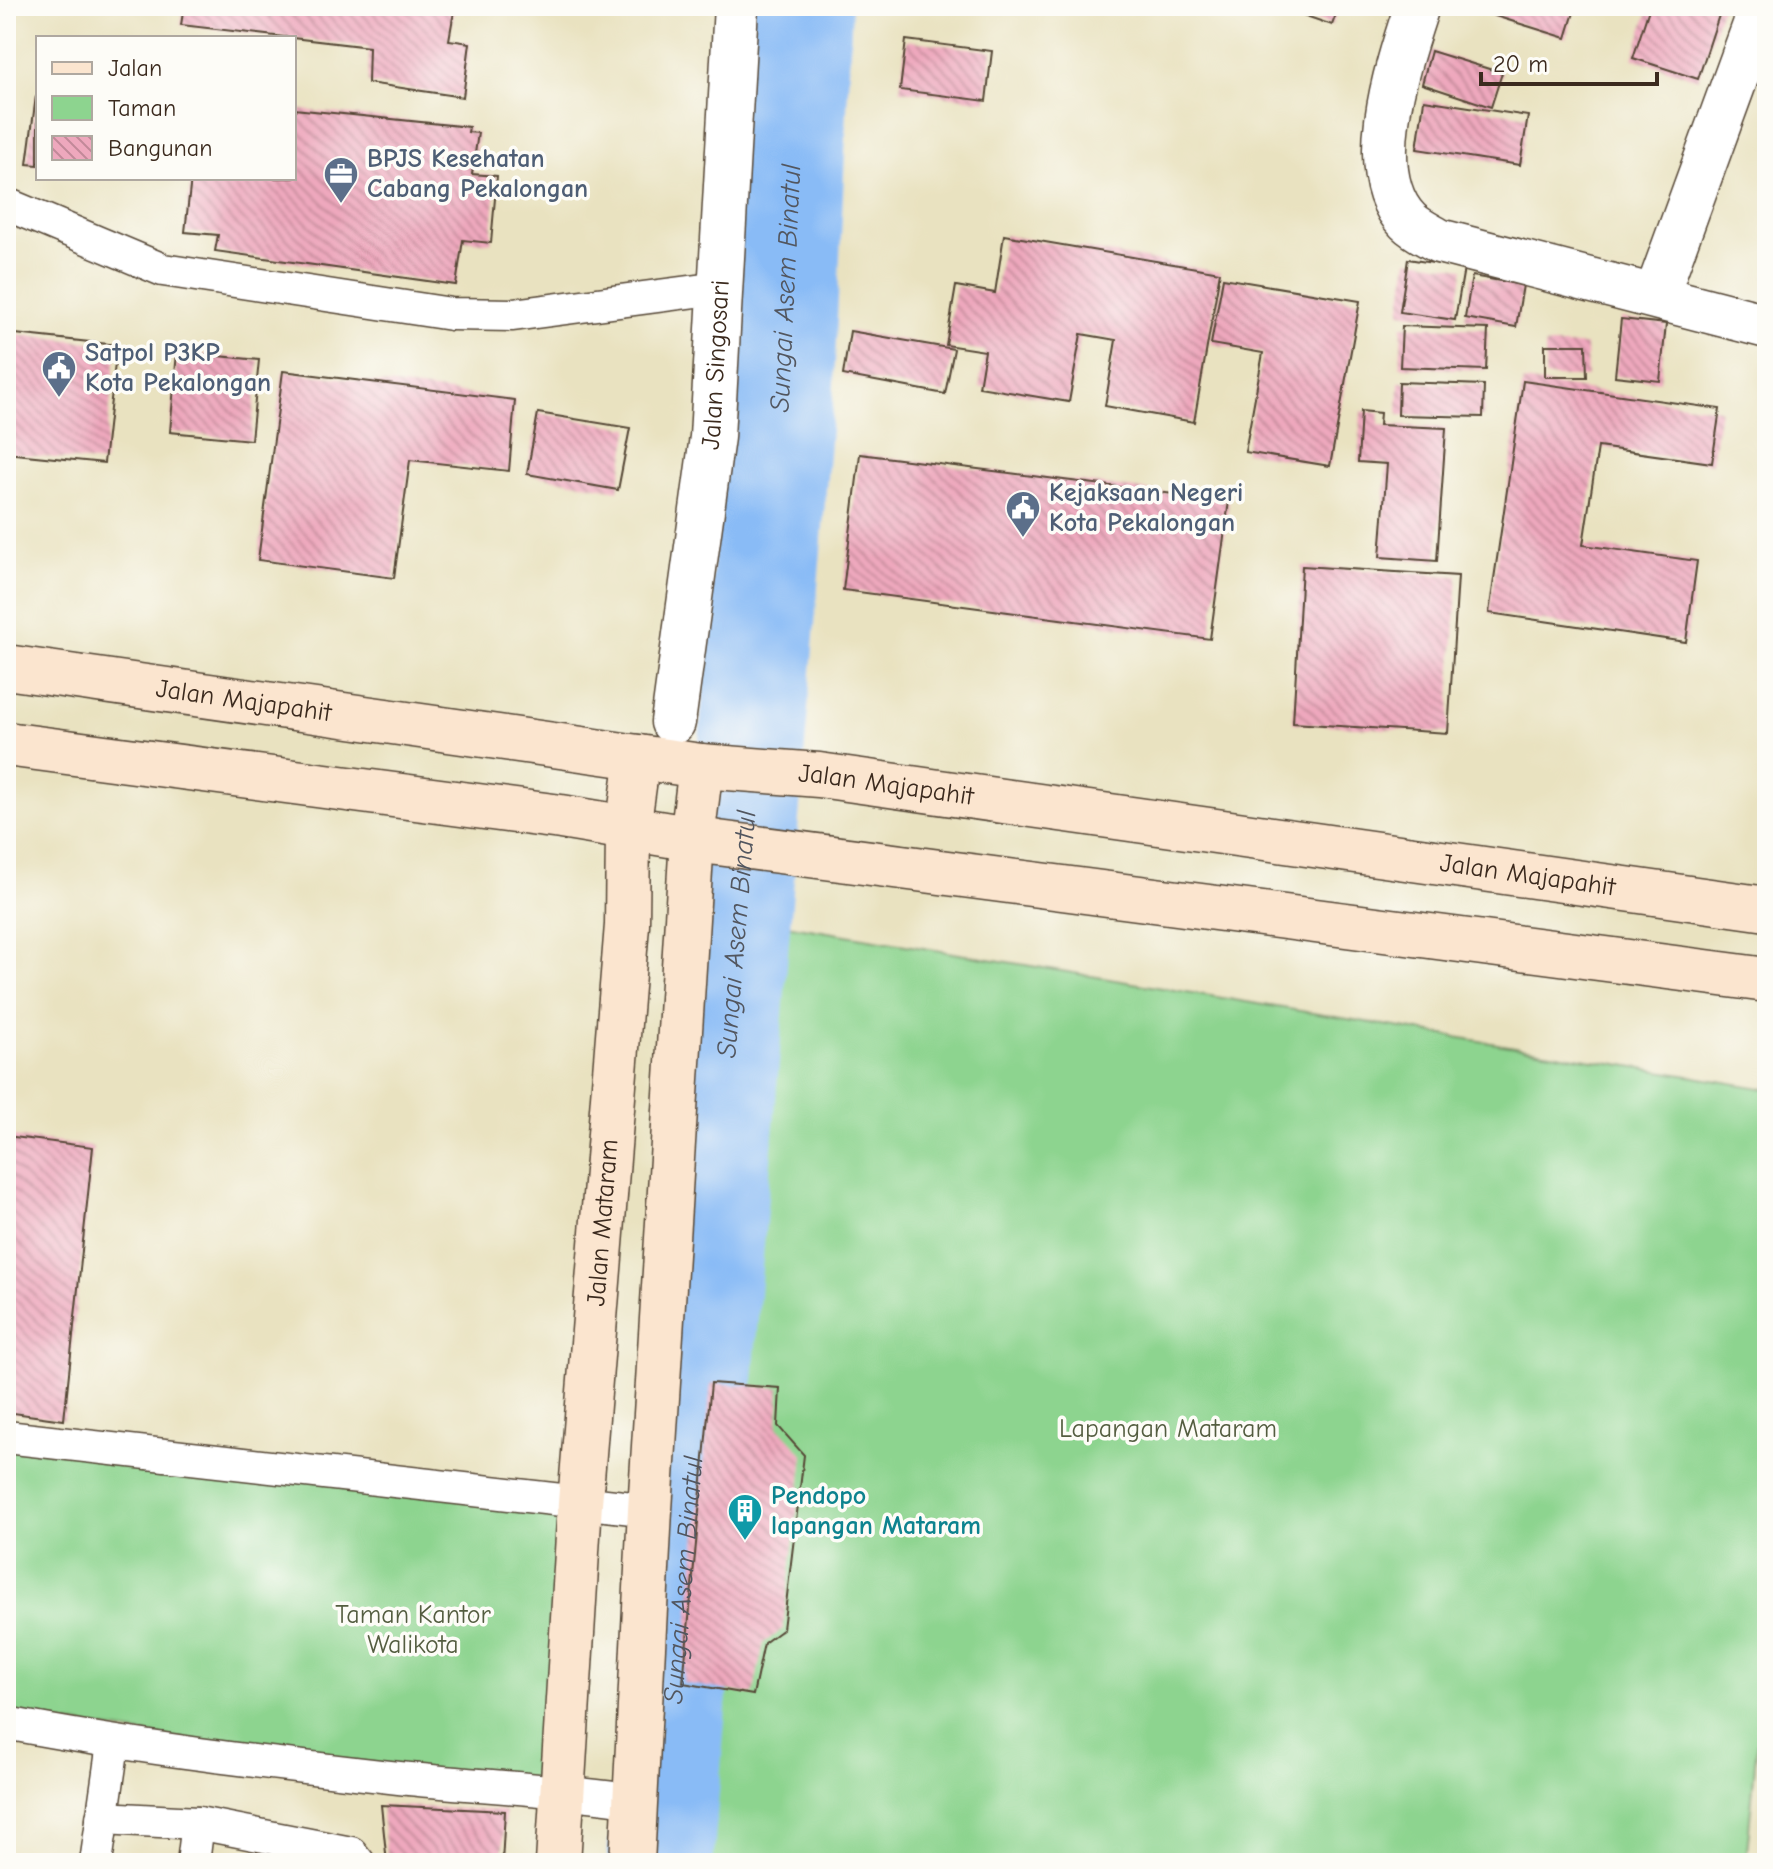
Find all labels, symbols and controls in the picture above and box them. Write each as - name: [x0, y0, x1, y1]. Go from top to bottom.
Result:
- legend: [36, 36, 296, 180]
- scale bar: [1481, 36, 1657, 86]
- text: 20 m: [1493, 50, 1548, 78]
- text: Jalan: [108, 54, 162, 82]
- text: Taman: [108, 94, 176, 122]
- text: Bangunan: [108, 134, 212, 162]
- place label: BPJS Kesehatan Cabang Pekalongan: [367, 144, 588, 204]
- office icon: BPJS Kesehatan Cabang Pekalongan: [322, 155, 360, 205]
- water label: Sungai Asem Binatul: [763, 162, 807, 413]
- street label: Jalan Singosari: [695, 279, 736, 452]
- place label: Satpol P3KP Kota Pekalongan: [85, 338, 271, 398]
- public building icon: Satpol P3KP Kota Pekalongan: [40, 349, 78, 399]
- place label: Kejaksaan Negeri Kota Pekalongan: [1049, 478, 1243, 538]
- public building icon: Kejaksaan Negeri Kota Pekalongan: [1004, 489, 1042, 539]
- street label: Jalan Majapahit: [154, 674, 335, 728]
- street label: Jalan Majapahit: [797, 758, 977, 812]
- water label: Sungai Asem Binatul: [710, 808, 763, 1059]
- street label: Jalan Majapahit: [1438, 848, 1619, 903]
- street label: Jalan Mataram: [581, 1138, 625, 1307]
- park label: Lapangan Mataram: [1059, 1414, 1277, 1444]
- water label: Sungai Asem Binatul: [657, 1454, 709, 1705]
- place label: Pendopo lapangan Mataram: [771, 1481, 981, 1541]
- building icon: Pendopo lapangan Mataram: [726, 1492, 764, 1542]
- park label: Taman Kantor Walikota: [335, 1600, 492, 1660]

